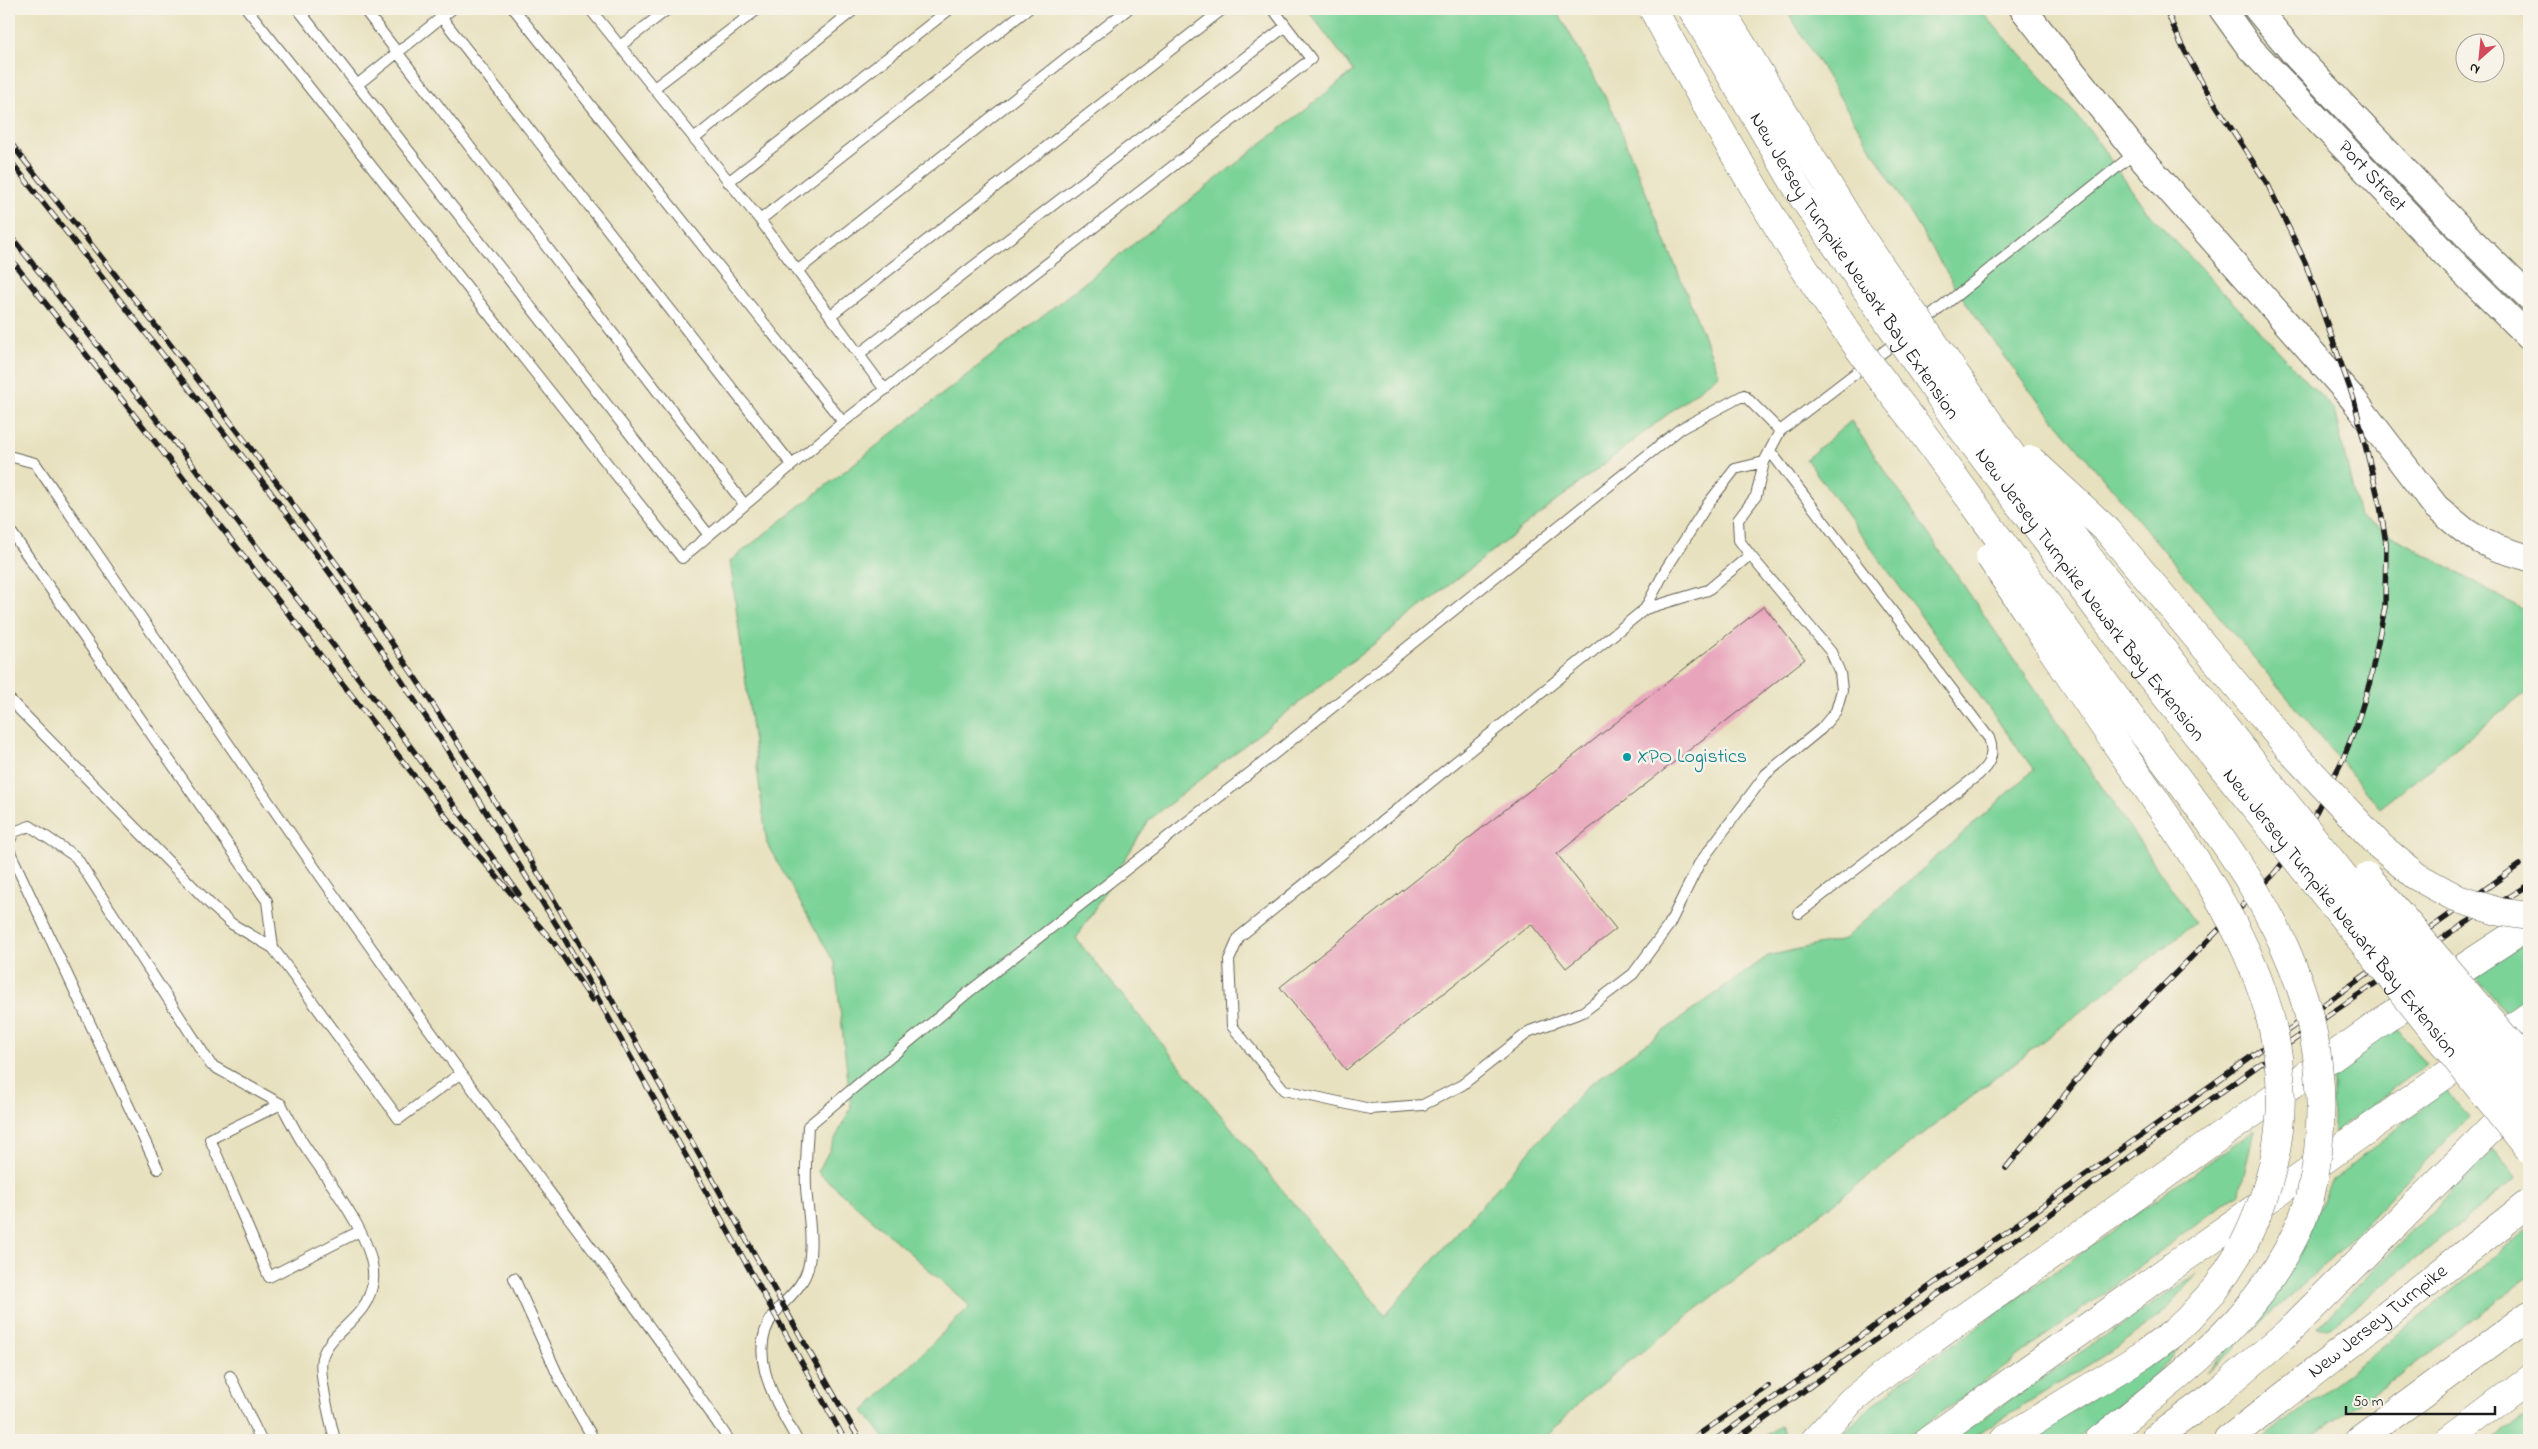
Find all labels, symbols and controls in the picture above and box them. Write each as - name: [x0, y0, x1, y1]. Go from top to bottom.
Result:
- north arrow: [2456, 32, 2506, 82]
- text: N: [2466, 57, 2484, 80]
- street label: New Jersey Turnpike Newark Bay Extension: [1742, 107, 1966, 426]
- street label: Port Street: [2331, 134, 2413, 219]
- street label: New Jersey Turnpike Newark Bay Extension: [1967, 442, 2212, 748]
- place label: XPO Logistics: [1637, 743, 1747, 773]
- marker: XPO Logistics: [1621, 751, 1633, 763]
- street label: New Jersey Turnpike Newark Bay Extension: [2215, 763, 2465, 1064]
- street label: New Jersey Turnpike: [2302, 1258, 2454, 1386]
- scale bar: [2346, 1384, 2494, 1416]
- text: 50 m: [2353, 1391, 2384, 1413]

